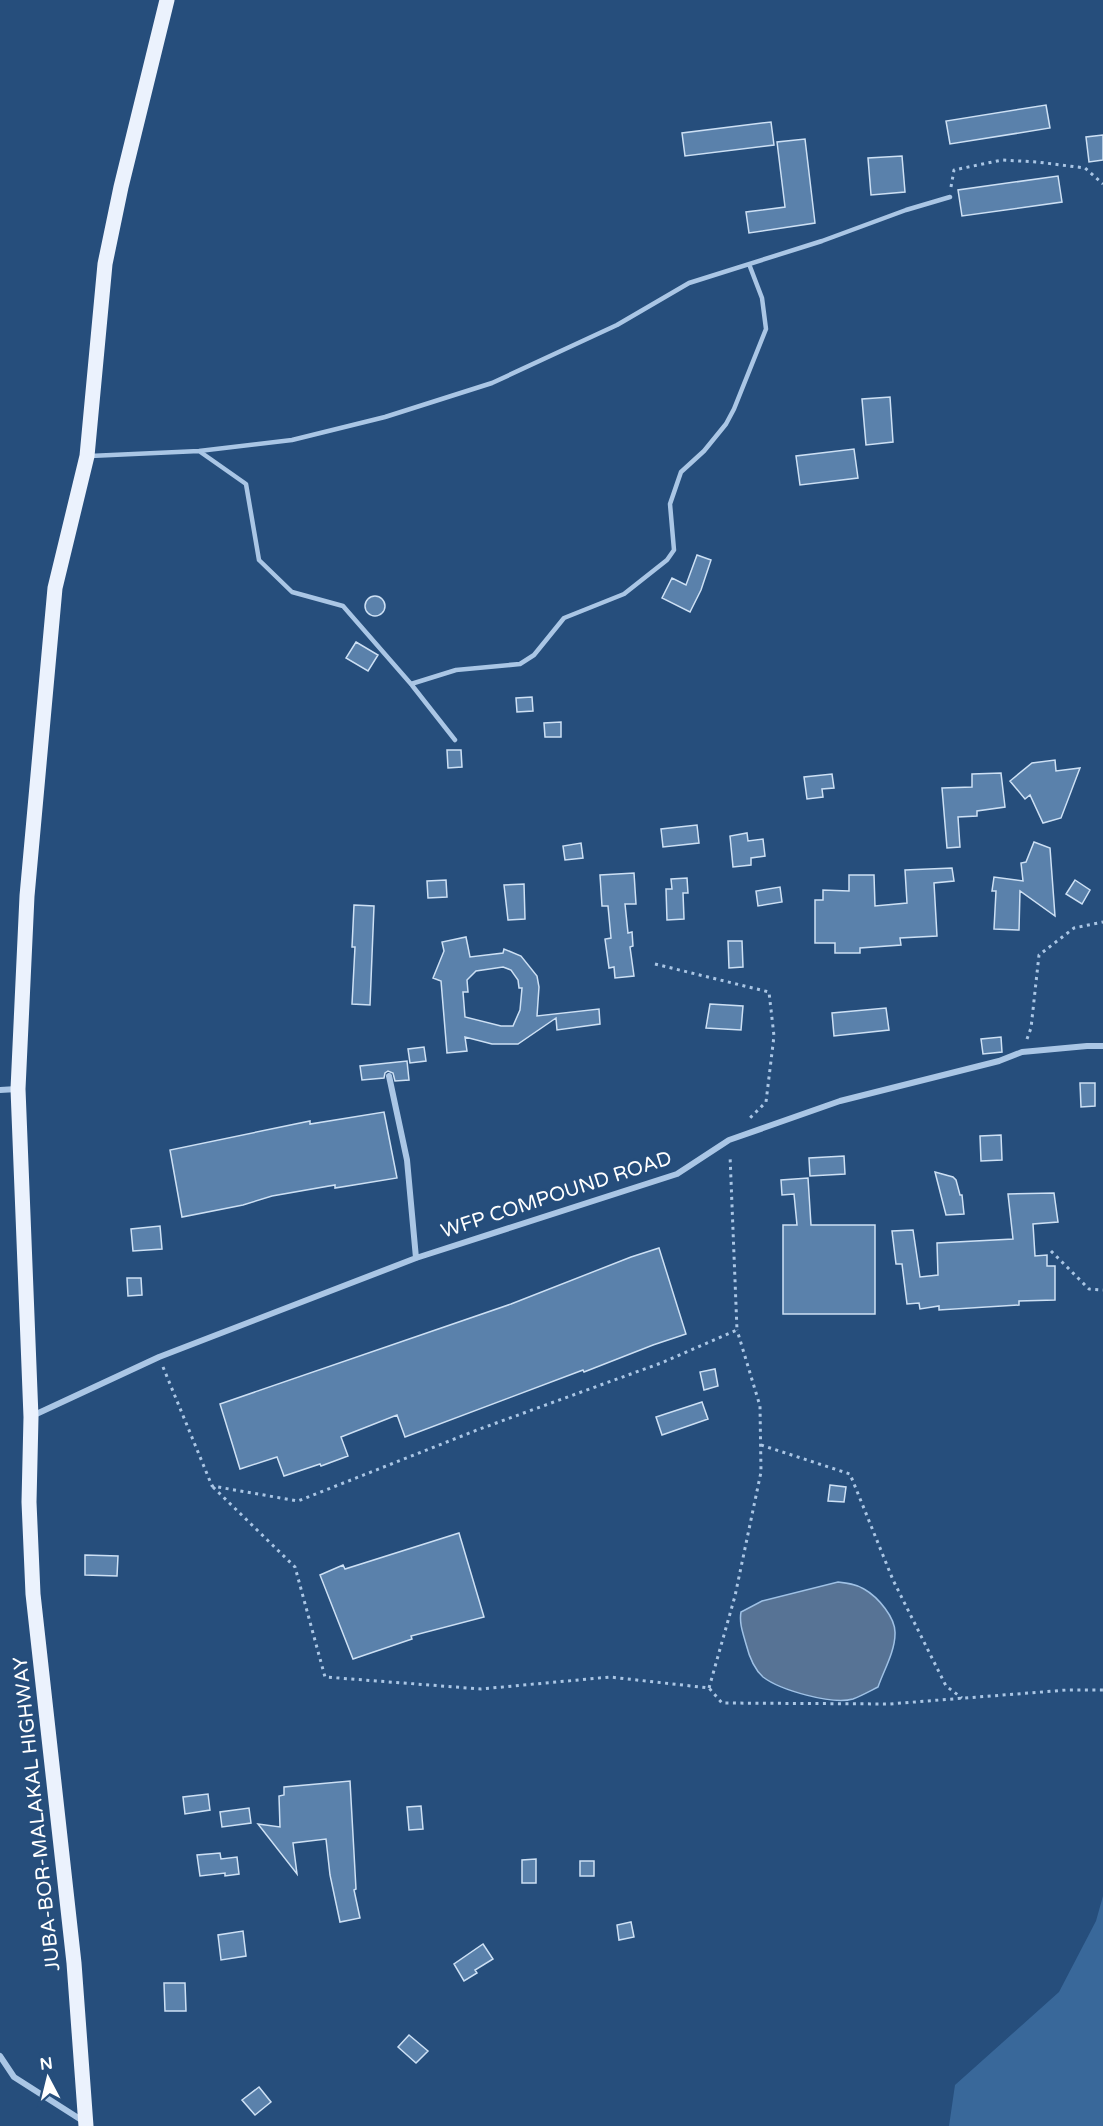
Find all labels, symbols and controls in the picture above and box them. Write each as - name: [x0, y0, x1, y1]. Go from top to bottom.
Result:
- street label: WFP COMPOUND ROAD: [438, 1146, 675, 1244]
- street label: JUBA-BOR-MALAKAL HIGHWAY: [9, 1655, 65, 1972]
- north arrow: [18, 2048, 78, 2108]
- text: N: [39, 2053, 54, 2075]

